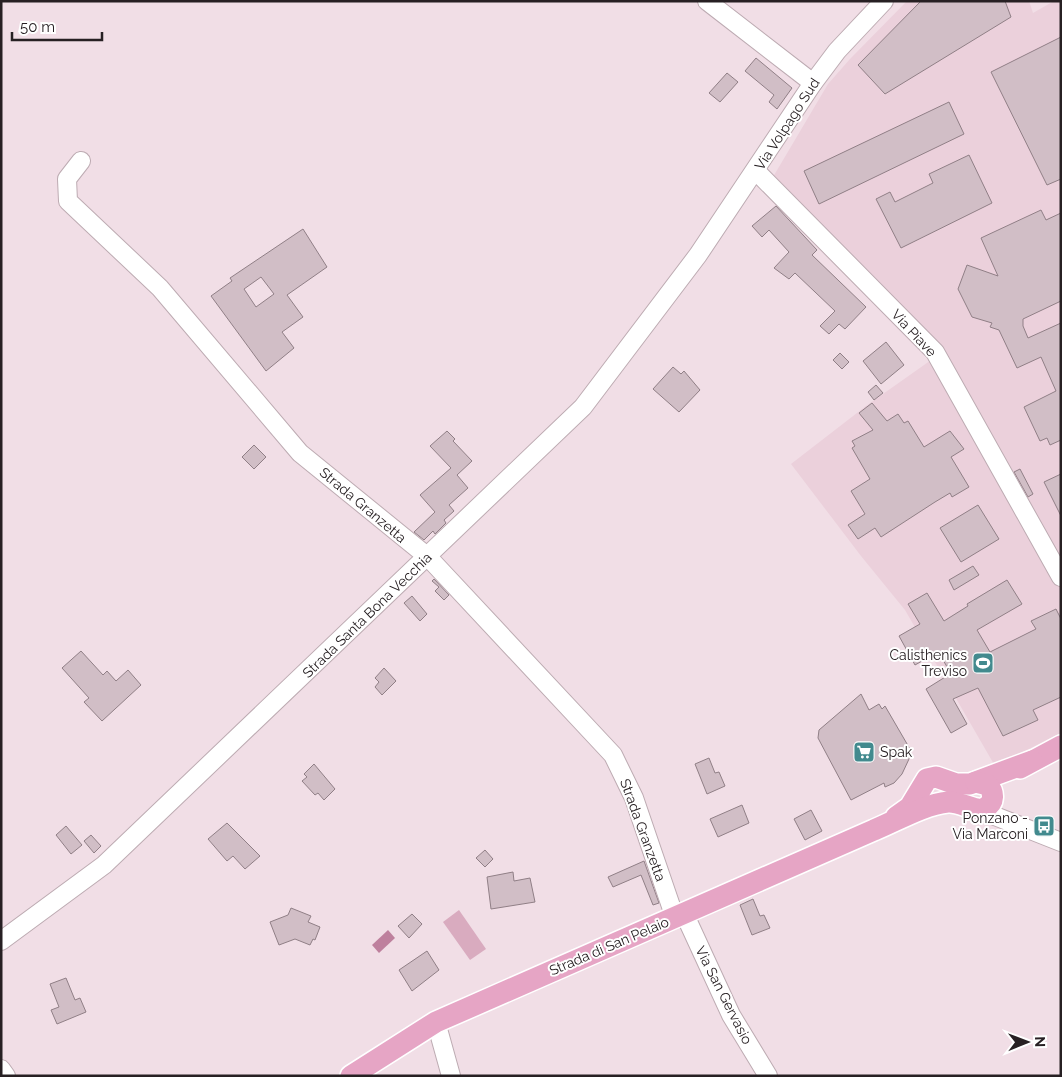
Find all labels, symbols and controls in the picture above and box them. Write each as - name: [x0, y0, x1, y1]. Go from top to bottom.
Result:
- scale bar: [12, 10, 102, 42]
- text: 50 m: [20, 18, 55, 36]
- street label: Via Volpago Sud: [751, 75, 823, 173]
- street label: Via Piave: [888, 306, 940, 360]
- street label: Strada Granzetta: [316, 464, 410, 546]
- street label: Strada Santa Bona Vecchia: [299, 549, 435, 681]
- place label: Calisthenics Treviso: [889, 647, 967, 679]
- sports icon: Calisthenics Treviso: [971, 651, 995, 675]
- supermarket icon: Spak: [852, 740, 876, 764]
- place label: Spak: [880, 744, 913, 760]
- street label: Strada Granzetta: [617, 776, 669, 884]
- place label: Ponzano - Via Marconi: [953, 810, 1028, 842]
- bus stop icon: Ponzano - Via Marconi: [1032, 814, 1056, 838]
- street label: Strada di San Pelaio: [547, 914, 671, 978]
- street label: Via San Gervasio: [692, 943, 756, 1047]
- north arrow: [1002, 1017, 1052, 1067]
- text: N: [1032, 1036, 1048, 1047]

